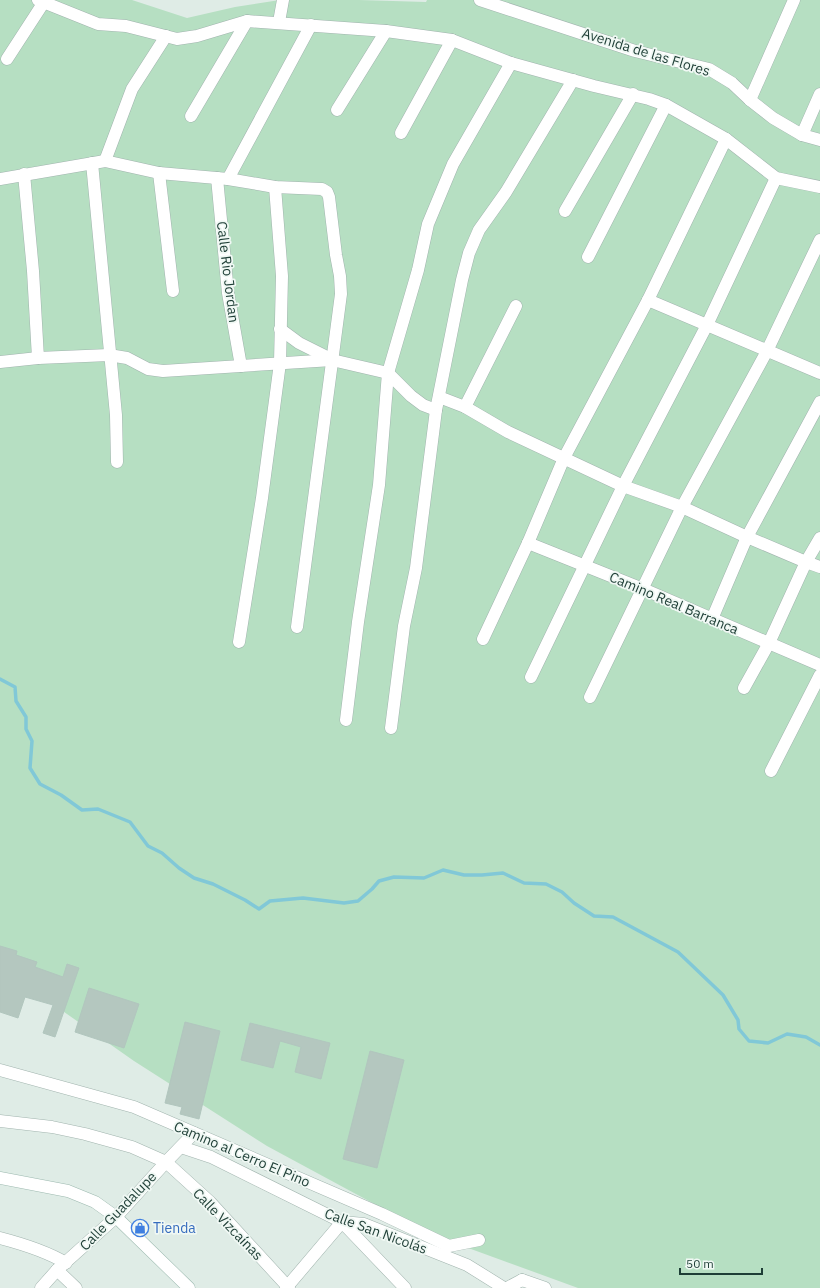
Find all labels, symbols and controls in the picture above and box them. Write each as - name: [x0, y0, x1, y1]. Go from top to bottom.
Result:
- street label: Avenida de las Flores: [580, 24, 712, 80]
- street label: Calle Rio Jordan: [213, 220, 243, 324]
- street label: Camino Real Barranca: [607, 568, 742, 639]
- street label: Camino al Cerro El Pino: [171, 1117, 313, 1191]
- street label: Calle Guadalupe: [76, 1167, 160, 1254]
- street label: Calle Vizcaínas: [189, 1184, 267, 1264]
- street label: Calle San Nicolás: [322, 1204, 430, 1258]
- shop icon: Tienda: [130, 1218, 150, 1238]
- place label: Tienda: [153, 1219, 196, 1237]
- scale bar: [680, 1250, 762, 1276]
- text: 50 m: [686, 1256, 714, 1271]

